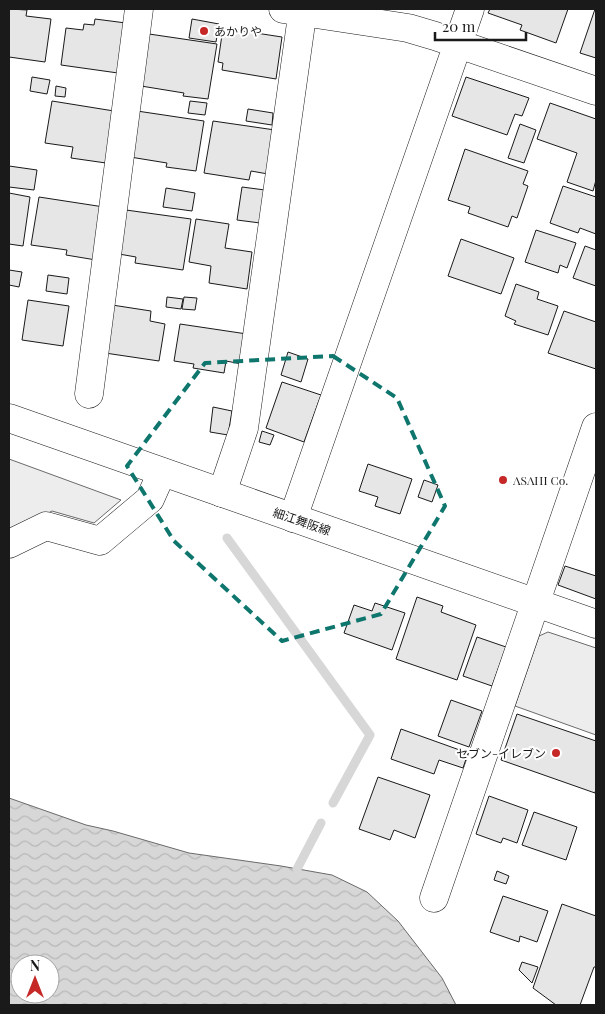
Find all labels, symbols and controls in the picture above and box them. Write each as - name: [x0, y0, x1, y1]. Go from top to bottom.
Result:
- scale bar: [435, 10, 526, 42]
- text: 20 m: [442, 16, 476, 36]
- place label: あかりや: [214, 23, 262, 39]
- marker: あかりや: [198, 25, 210, 37]
- place label: ASAHI Co.: [512, 472, 568, 488]
- marker: ASAHI Co.: [497, 474, 509, 486]
- street label: 細江舞阪線: [271, 504, 333, 538]
- place label: セブン-イレブン: [456, 745, 546, 761]
- marker: セブン-イレブン: [550, 747, 562, 759]
- north arrow: [10, 954, 60, 1004]
- text: N: [30, 956, 40, 975]

